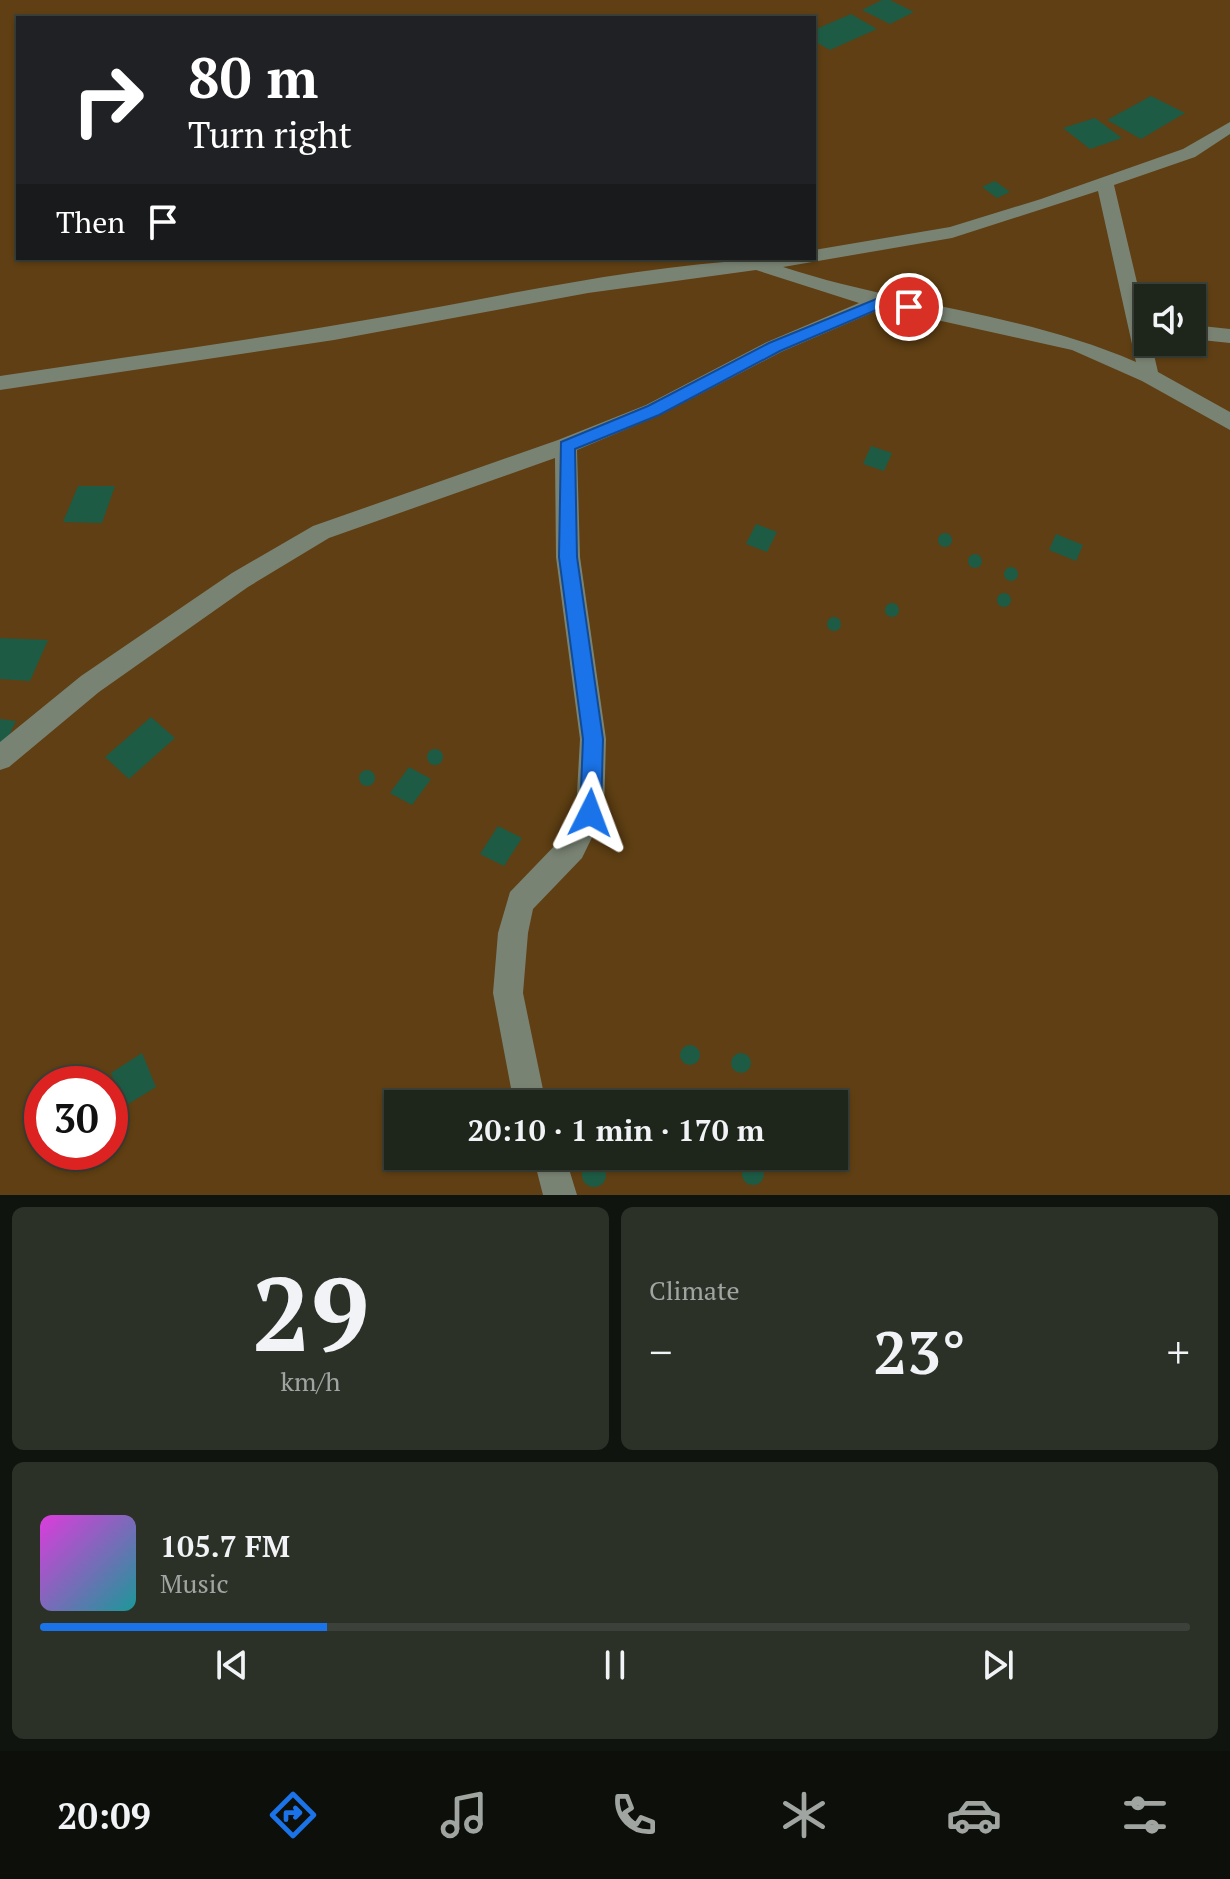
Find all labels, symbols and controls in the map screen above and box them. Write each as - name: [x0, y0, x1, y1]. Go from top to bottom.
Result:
- text: 80 m: [188, 40, 318, 114]
- icon: right: [56, 48, 160, 152]
- text: Turn right: [188, 111, 352, 158]
- icon: arrive: [141, 200, 185, 244]
- text: Then: [56, 202, 125, 242]
- pin: [875, 273, 943, 341]
- map controls: [1134, 284, 1206, 356]
- button: sound: [1134, 284, 1206, 356]
- icon: arrive: [887, 285, 931, 329]
- position arrow: [548, 771, 632, 855]
- speed limit sign: 30: [24, 1066, 128, 1170]
- text: 20:10 · 1 min · 170 m: [468, 1110, 764, 1150]
- text: 29: [252, 1243, 369, 1381]
- text: Climate: [649, 1273, 740, 1307]
- text: 23°: [873, 1312, 966, 1391]
- text: −: [649, 1322, 672, 1381]
- text: +: [1167, 1322, 1190, 1381]
- text: km/h: [280, 1364, 341, 1398]
- text: 105.7 FM: [160, 1526, 290, 1566]
- text: Music: [160, 1566, 229, 1600]
- icon: previous: [210, 1643, 254, 1687]
- icon: pause: [593, 1643, 637, 1687]
- icon: next: [976, 1643, 1020, 1687]
- icon: directions: [265, 1787, 321, 1843]
- icon: music: [436, 1787, 492, 1843]
- icon: phone: [606, 1787, 662, 1843]
- icon: climate: [776, 1787, 832, 1843]
- icon: car: [946, 1787, 1002, 1843]
- icon: filters: [1117, 1787, 1173, 1843]
- text: 20:09: [57, 1792, 151, 1839]

